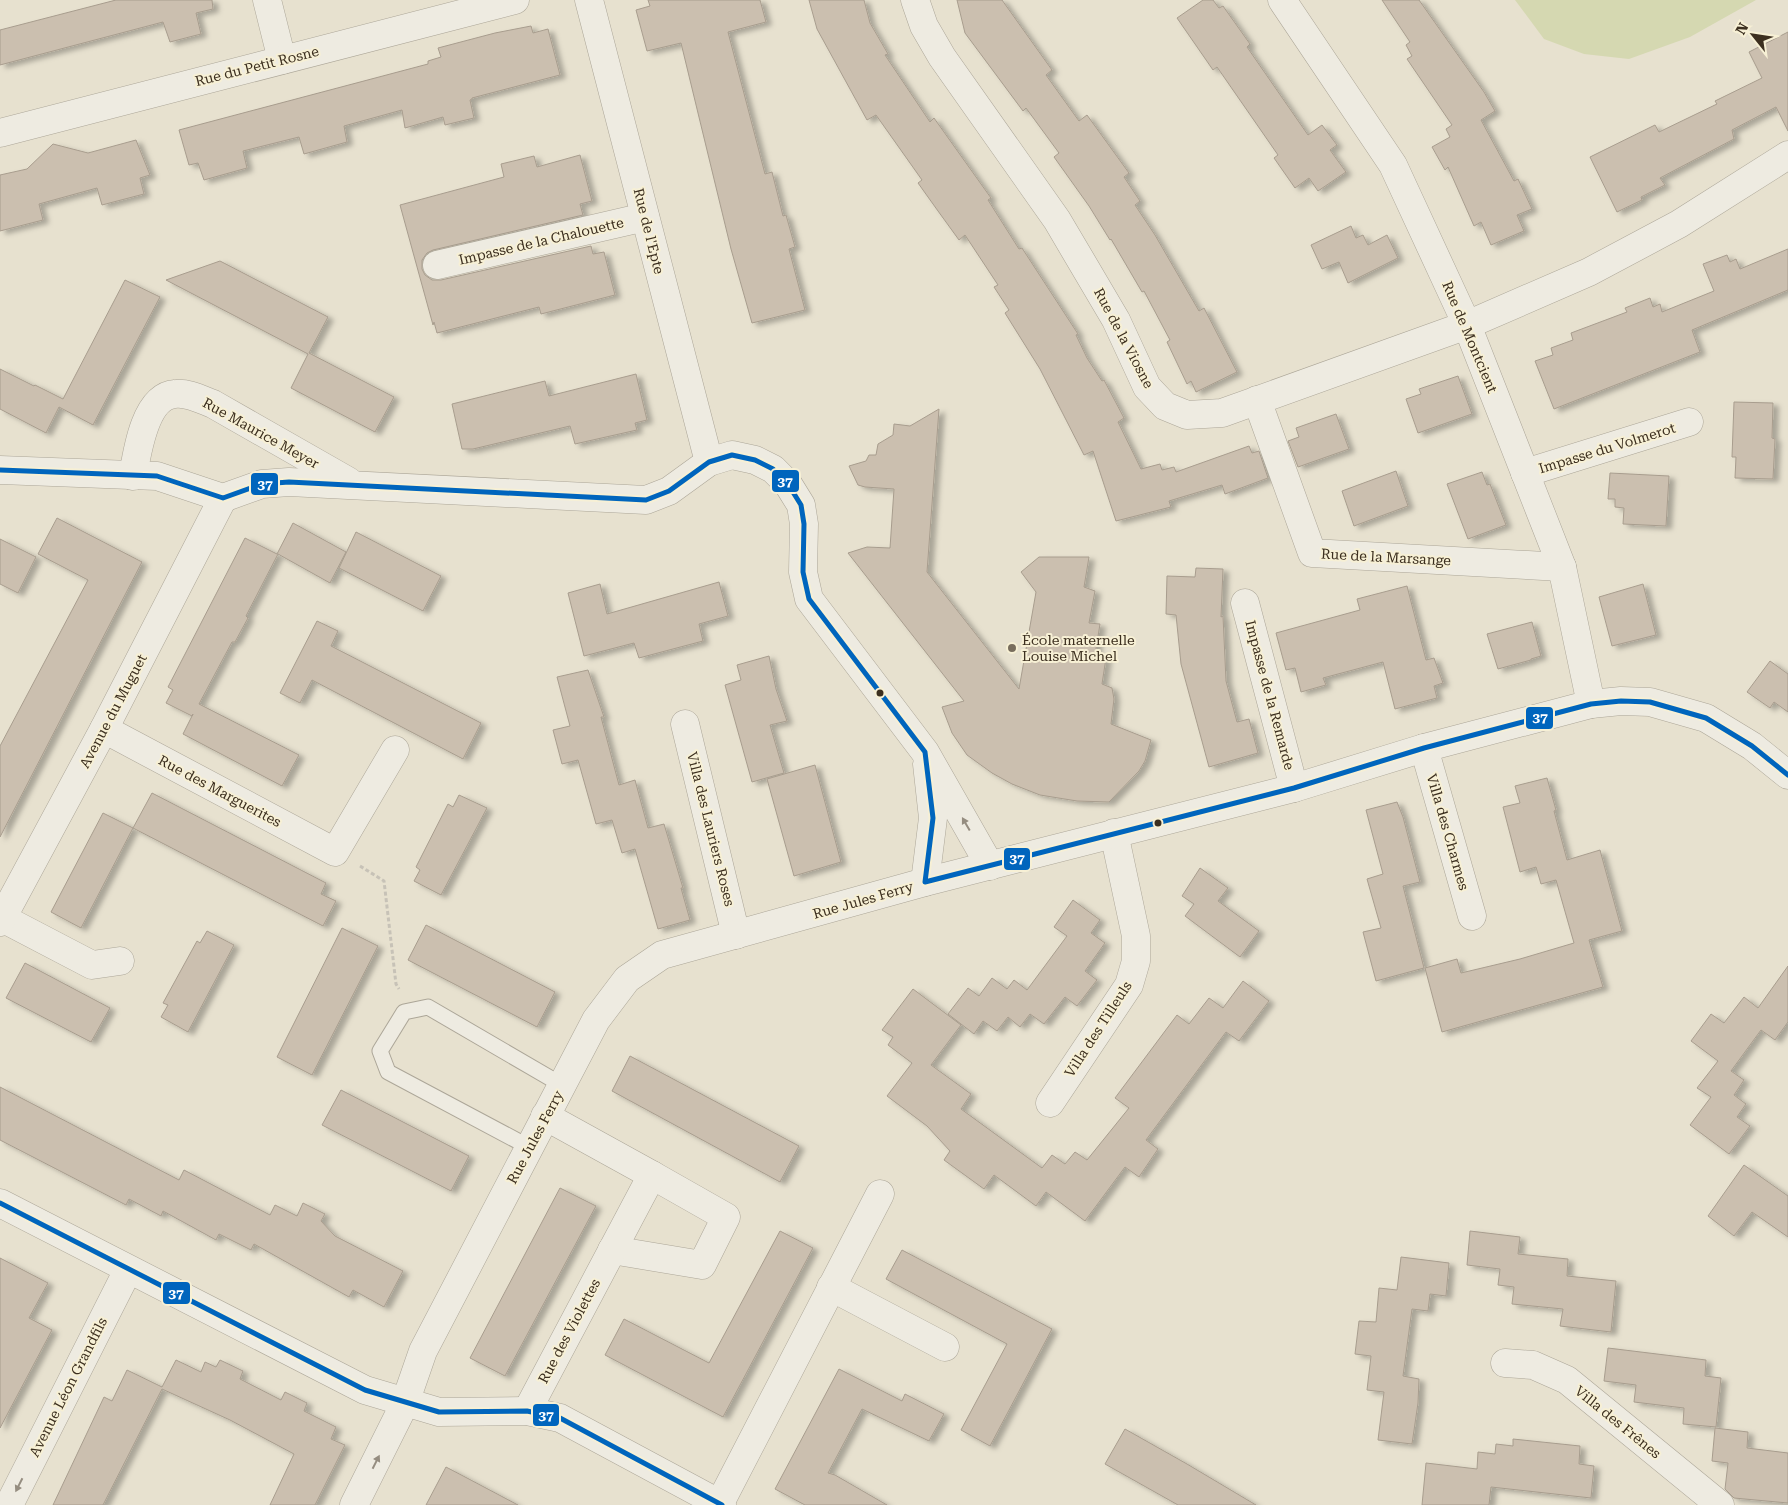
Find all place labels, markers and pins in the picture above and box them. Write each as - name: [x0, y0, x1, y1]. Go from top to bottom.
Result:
- place label: École maternelle Louise Michel: [1022, 632, 1135, 664]
- marker: École maternelle Louise Michel: [1006, 642, 1018, 654]
- unlabelled marker: [875, 688, 885, 698]
- unlabelled marker: [1153, 818, 1163, 828]

